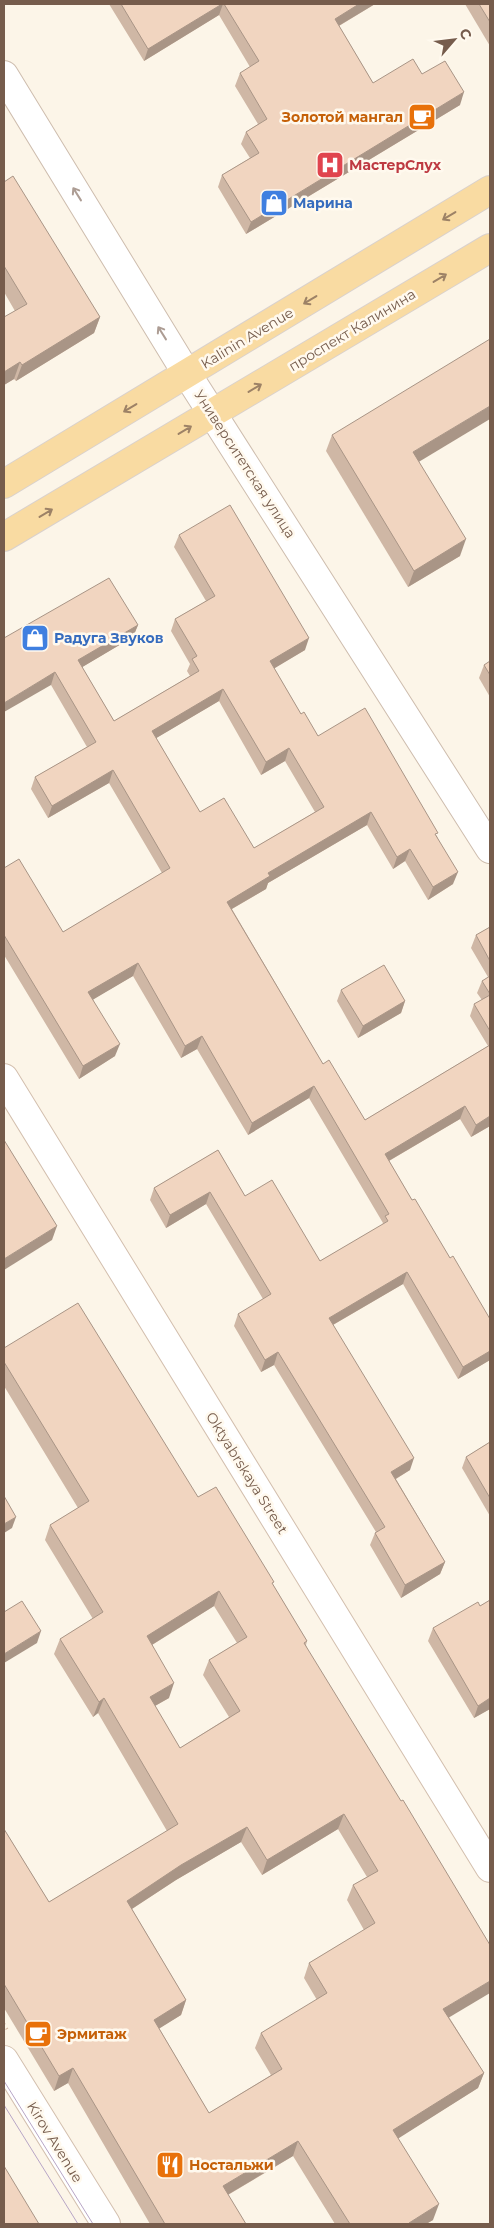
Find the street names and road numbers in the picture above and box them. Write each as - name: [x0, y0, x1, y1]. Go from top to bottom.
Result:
- street label: проспект Калинина: [285, 285, 419, 375]
- street label: Kalinin Avenue: [197, 303, 297, 373]
- street label: Университетская улица: [190, 386, 300, 542]
- street label: Oktyabrskaya Street: [202, 1409, 292, 1538]
- street label: Kirov Avenue: [23, 2098, 87, 2186]

